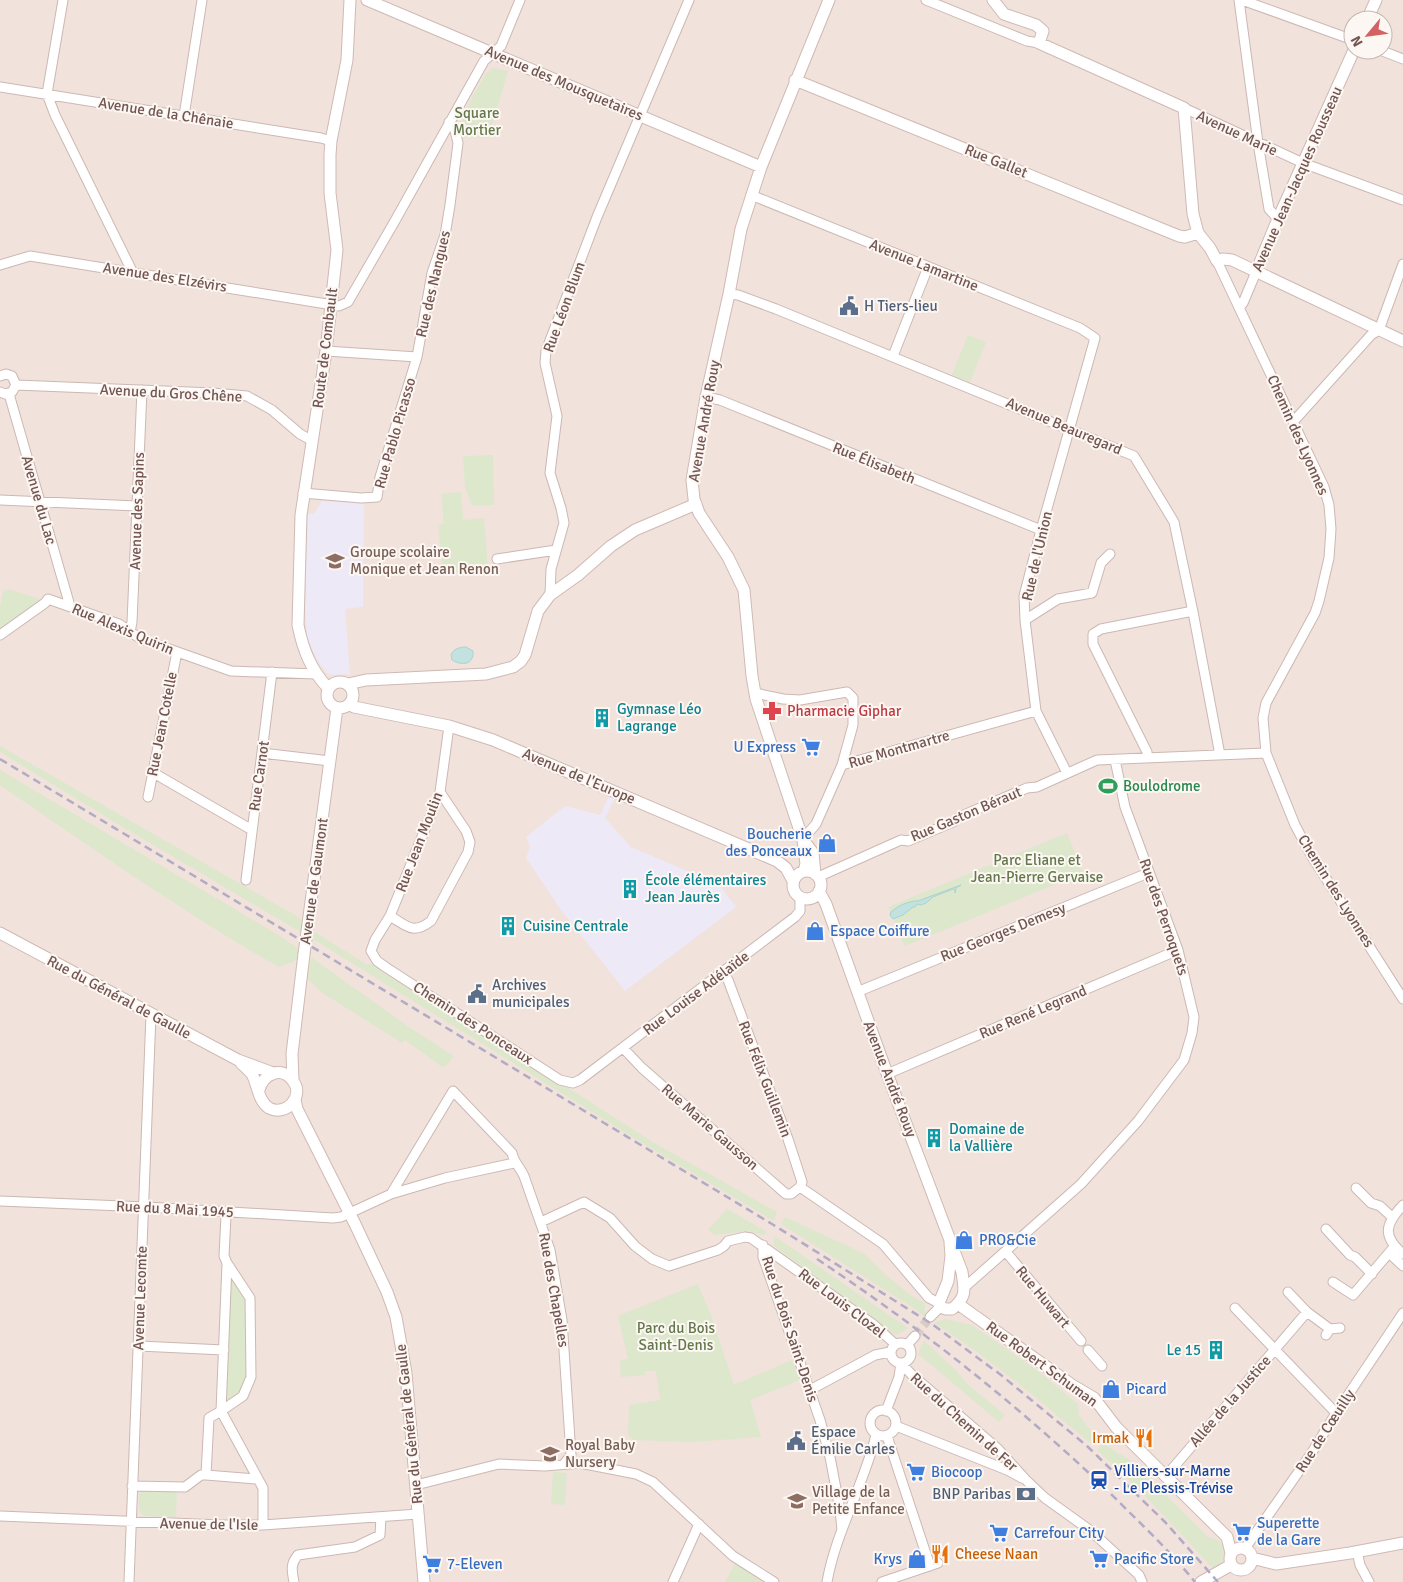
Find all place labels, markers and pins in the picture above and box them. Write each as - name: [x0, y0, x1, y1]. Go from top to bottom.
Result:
- public building icon: H Tiers-lieu: [838, 295, 860, 317]
- place label: H Tiers-lieu: [864, 297, 938, 315]
- place label: Groupe scolaire Monique et Jean Renon: [350, 543, 499, 578]
- school or university icon: Groupe scolaire Monique et Jean Renon: [324, 550, 346, 572]
- place label: Gymnase Léo Lagrange: [617, 700, 702, 735]
- pharmacy icon: Pharmacie Giphar: [761, 700, 783, 722]
- place label: Pharmacie Giphar: [787, 702, 902, 720]
- building icon: Gymnase Léo Lagrange: [591, 707, 613, 729]
- supermarket icon: U Express: [800, 736, 822, 758]
- place label: U Express: [733, 738, 796, 756]
- sports icon: Boulodrome: [1097, 775, 1119, 797]
- place label: Boulodrome: [1123, 777, 1201, 795]
- place label: Boucherie des Ponceaux: [725, 825, 812, 860]
- shop icon: Boucherie des Ponceaux: [816, 832, 838, 854]
- place label: École élémentaires Jean Jaurès: [645, 870, 767, 906]
- building icon: École élémentaires Jean Jaurès: [619, 878, 641, 900]
- building icon: Cuisine Centrale: [497, 915, 519, 937]
- place label: Cuisine Centrale: [523, 917, 629, 935]
- shop icon: Espace Coiffure: [804, 920, 826, 942]
- place label: Espace Coiffure: [830, 922, 930, 940]
- place label: Archives municipales: [492, 976, 570, 1011]
- public building icon: Archives municipales: [466, 983, 488, 1005]
- place label: Domaine de la Vallière: [949, 1120, 1025, 1155]
- building icon: Domaine de la Vallière: [923, 1127, 945, 1149]
- shop icon: PRO&Cie: [953, 1229, 975, 1251]
- place label: PRO&Cie: [979, 1231, 1036, 1249]
- building icon: Le 15: [1205, 1339, 1227, 1361]
- place label: Le 15: [1167, 1341, 1201, 1359]
- shop icon: Picard: [1100, 1378, 1122, 1400]
- place label: Picard: [1126, 1380, 1167, 1398]
- place label: Espace Émilie Carles: [811, 1423, 896, 1458]
- restaurant icon: Irmak: [1133, 1427, 1155, 1449]
- place label: Irmak: [1092, 1429, 1129, 1447]
- public building icon: Espace Émilie Carles: [785, 1430, 807, 1452]
- place label: Royal Baby Nursery: [565, 1436, 635, 1471]
- school or university icon: Royal Baby Nursery: [539, 1443, 561, 1465]
- supermarket icon: Biocoop: [905, 1461, 927, 1483]
- place label: Villiers-sur-Marne - Le Plessis-Trévise: [1114, 1462, 1233, 1497]
- place label: Biocoop: [931, 1463, 983, 1481]
- station icon: Villiers-sur-Marne - Le Plessis-Trévise: [1088, 1469, 1110, 1491]
- place label: Village de la Petite Enfance: [812, 1483, 905, 1518]
- bank icon: BNP Paribas: [1015, 1483, 1037, 1505]
- place label: BNP Paribas: [932, 1485, 1011, 1503]
- school or university icon: Village de la Petite Enfance: [786, 1490, 808, 1512]
- place label: Superette de la Gare: [1257, 1514, 1321, 1549]
- supermarket icon: Superette de la Gare: [1231, 1521, 1253, 1543]
- supermarket icon: Carrefour City: [988, 1522, 1010, 1544]
- place label: Carrefour City: [1014, 1524, 1104, 1542]
- restaurant icon: Cheese Naan: [929, 1543, 951, 1565]
- place label: Cheese Naan: [955, 1545, 1038, 1563]
- shop icon: Krys: [906, 1548, 928, 1570]
- supermarket icon: Pacific Store: [1088, 1548, 1110, 1570]
- place label: Krys: [874, 1550, 902, 1568]
- place label: Pacific Store: [1114, 1550, 1194, 1568]
- supermarket icon: 7-Eleven: [421, 1553, 443, 1575]
- place label: 7-Eleven: [447, 1555, 503, 1573]

